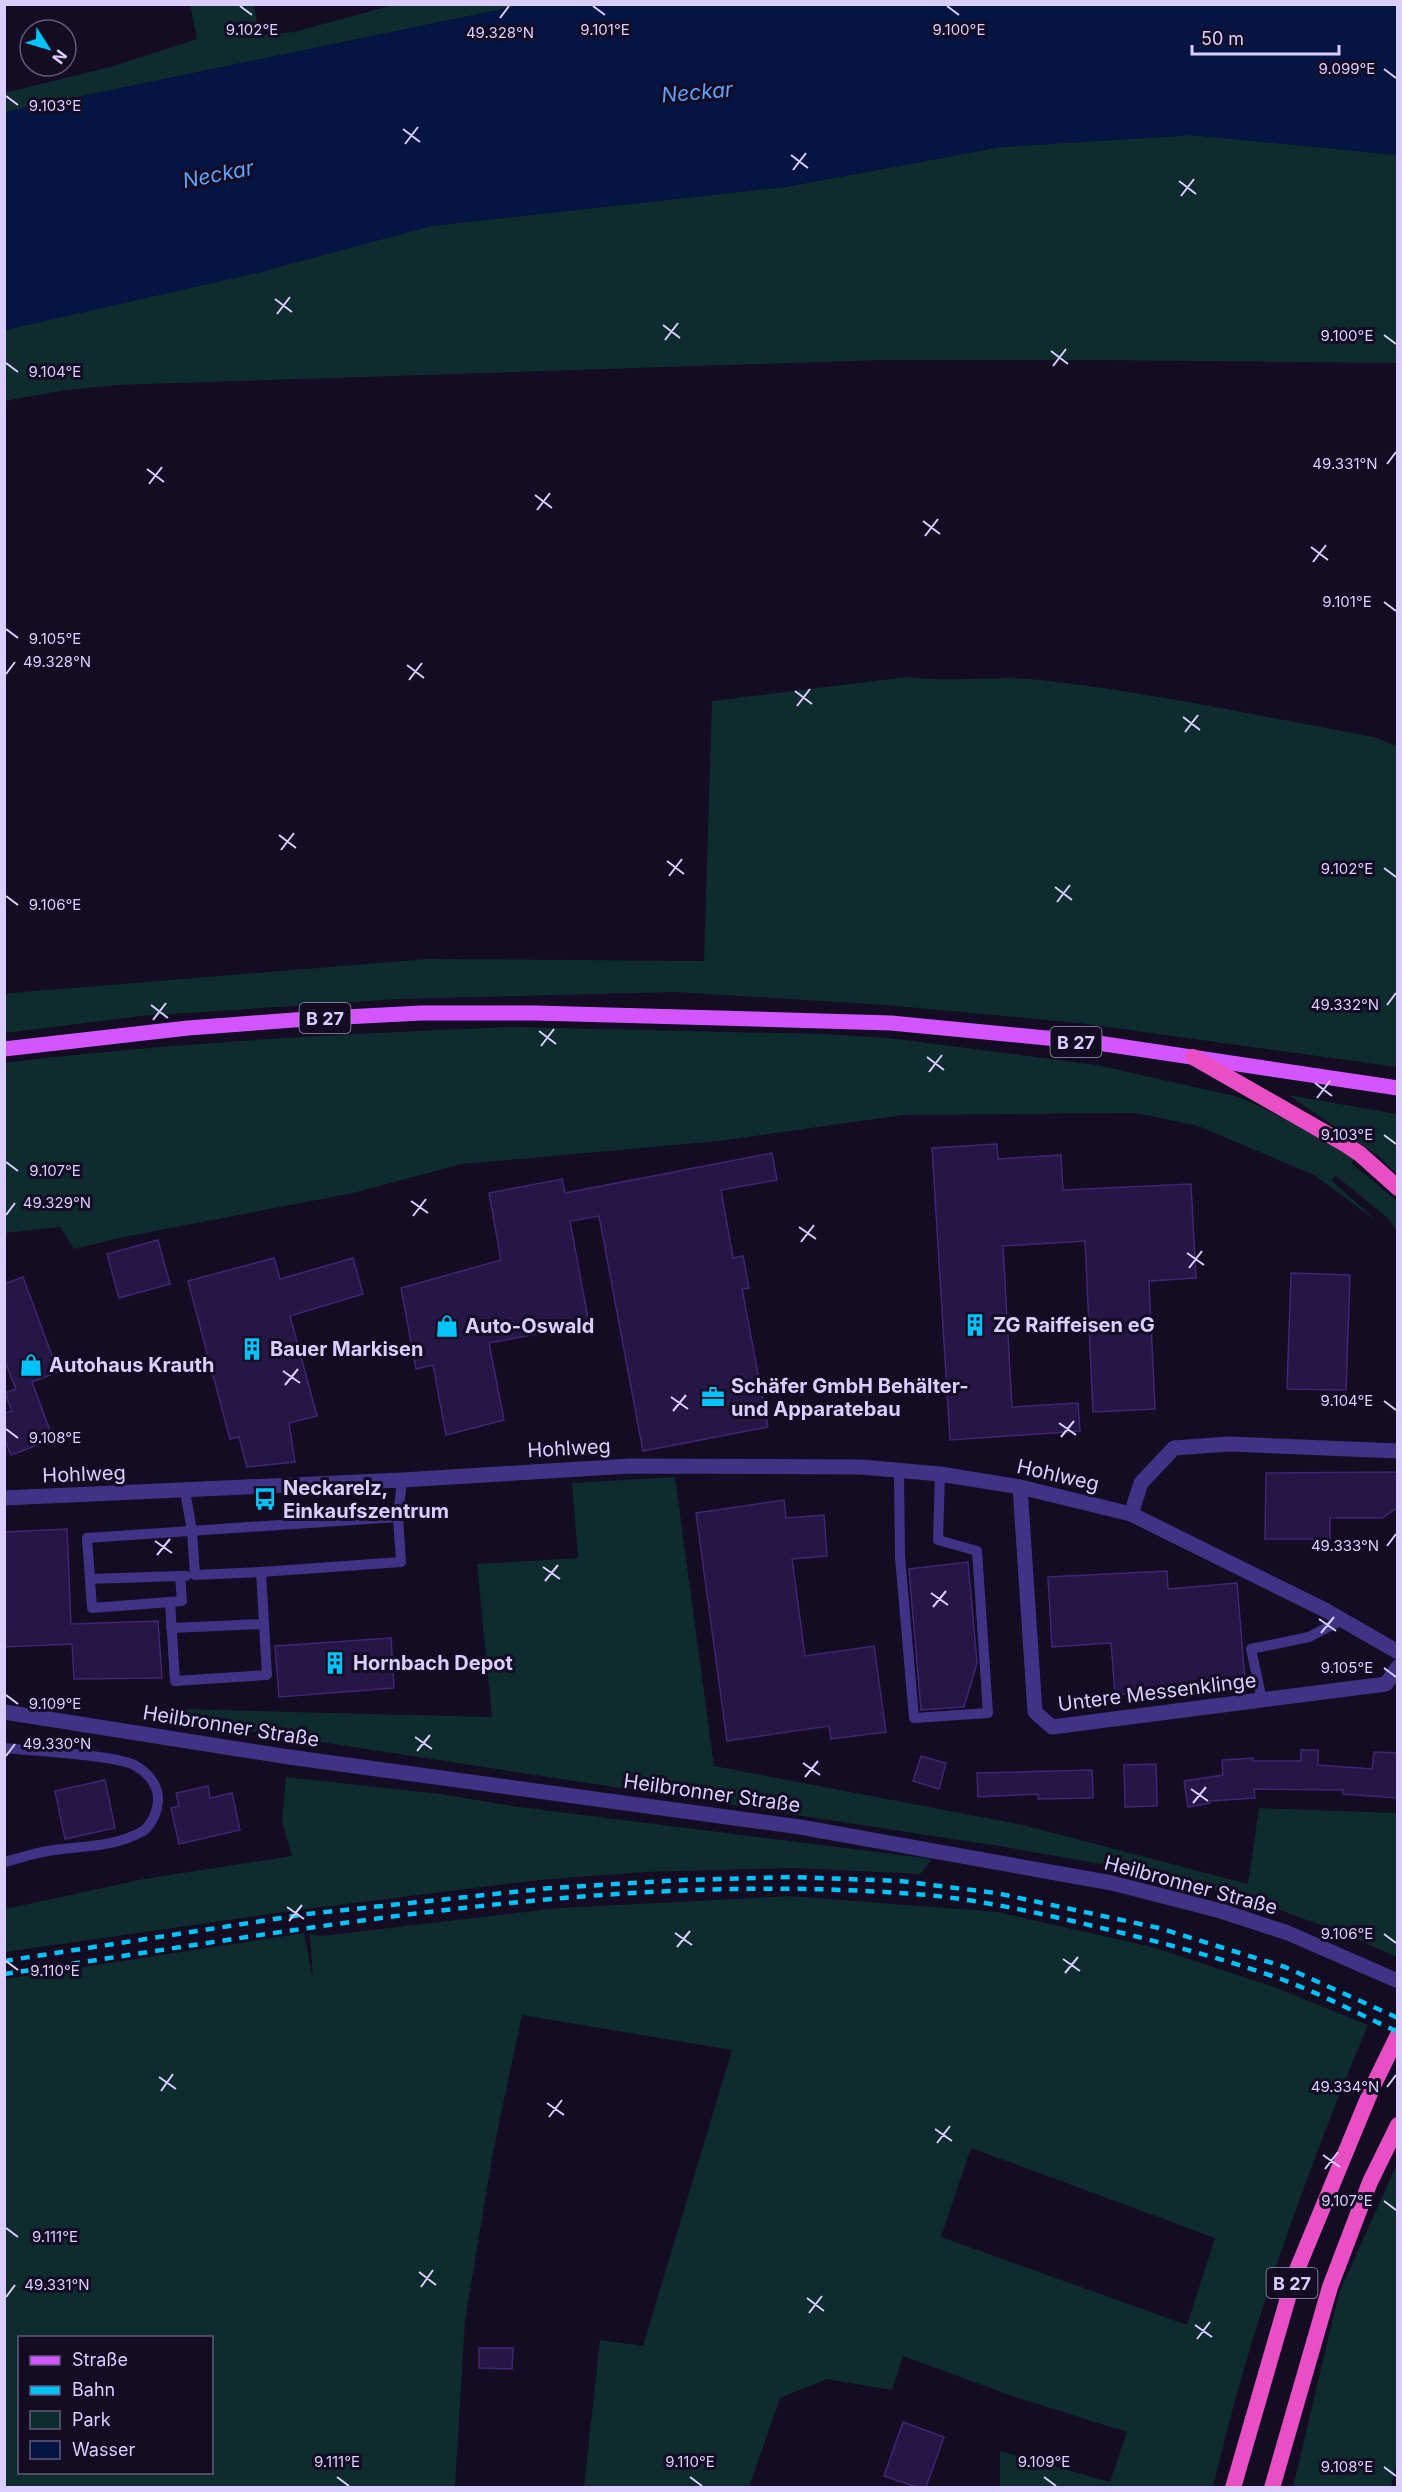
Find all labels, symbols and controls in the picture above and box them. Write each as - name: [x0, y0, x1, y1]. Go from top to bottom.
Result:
- north arrow: [18, 18, 78, 78]
- scale bar: [1192, 18, 1339, 56]
- text: 9.102°E: [226, 20, 278, 39]
- text: 9.101°E: [580, 20, 630, 39]
- text: 9.100°E: [933, 20, 985, 39]
- text: 49.328°N: [466, 23, 534, 42]
- text: 50 m: [1201, 28, 1244, 49]
- text: N: [48, 46, 72, 68]
- text: 9.099°E: [1319, 59, 1375, 78]
- water label: Neckar: [660, 76, 735, 108]
- text: 9.103°E: [29, 96, 81, 115]
- water label: Neckar: [180, 155, 257, 193]
- text: 9.100°E: [1321, 326, 1373, 345]
- text: 9.104°E: [29, 362, 81, 381]
- text: 49.331°N: [1312, 454, 1378, 473]
- text: 9.101°E: [1322, 592, 1372, 611]
- text: 9.105°E: [29, 629, 81, 648]
- text: 49.328°N: [23, 652, 91, 671]
- text: 9.102°E: [1321, 859, 1373, 878]
- text: 9.106°E: [29, 895, 81, 914]
- text: 49.332°N: [1311, 995, 1379, 1014]
- road number: B 27: [300, 1003, 350, 1033]
- road number: B 27: [1050, 1027, 1102, 1057]
- text: 9.103°E: [1321, 1125, 1373, 1144]
- text: 9.107°E: [29, 1161, 81, 1180]
- text: 49.329°N: [23, 1193, 91, 1212]
- building icon: ZG Raiffeisen eG: [962, 1312, 988, 1338]
- shop icon: Auto-Oswald: [434, 1313, 460, 1339]
- place label: ZG Raiffeisen eG: [993, 1313, 1155, 1337]
- place label: Auto-Oswald: [465, 1314, 594, 1338]
- building icon: Bauer Markisen: [239, 1336, 265, 1362]
- place label: Bauer Markisen: [270, 1337, 423, 1361]
- shop icon: Autohaus Krauth: [18, 1352, 44, 1378]
- place label: Autohaus Krauth: [49, 1353, 214, 1377]
- place label: Schäfer GmbH Behälter- und Apparatebau: [731, 1374, 969, 1421]
- office icon: Schäfer GmbH Behälter- und Apparatebau: [700, 1384, 726, 1410]
- text: 9.104°E: [1321, 1391, 1373, 1410]
- text: 9.108°E: [29, 1428, 81, 1447]
- street label: Hohlweg: [527, 1434, 611, 1462]
- street label: Hohlweg: [1015, 1454, 1101, 1496]
- street label: Hohlweg: [42, 1461, 126, 1487]
- place label: Neckarelz, Einkaufszentrum: [283, 1476, 449, 1523]
- bus stop icon: Neckarelz, Einkaufszentrum: [252, 1486, 278, 1512]
- text: 49.333°N: [1311, 1536, 1379, 1555]
- building icon: Hornbach Depot: [322, 1650, 348, 1676]
- place label: Hornbach Depot: [353, 1651, 513, 1675]
- text: 9.105°E: [1321, 1658, 1373, 1677]
- street label: Untere Messenklinge: [1056, 1668, 1258, 1716]
- text: 9.109°E: [29, 1694, 81, 1713]
- street label: Heilbronner Straße: [141, 1700, 321, 1752]
- text: 49.330°N: [23, 1734, 91, 1753]
- street label: Heilbronner Straße: [622, 1769, 802, 1817]
- street label: Heilbronner Straße: [1102, 1850, 1280, 1920]
- text: 9.106°E: [1321, 1924, 1373, 1943]
- text: 9.110°E: [30, 1961, 80, 1980]
- text: 49.334°N: [1311, 2077, 1379, 2096]
- text: 9.107°E: [1321, 2191, 1373, 2210]
- text: 9.111°E: [32, 2227, 78, 2246]
- road number: B 27: [1266, 2268, 1318, 2298]
- text: 49.331°N: [24, 2275, 90, 2294]
- legend: [18, 2336, 213, 2474]
- text: Straße: [72, 2349, 128, 2370]
- text: Bahn: [72, 2379, 115, 2400]
- text: Park: [72, 2409, 111, 2430]
- text: Wasser: [72, 2439, 135, 2460]
- text: 9.111°E: [314, 2452, 360, 2471]
- text: 9.110°E: [665, 2452, 715, 2471]
- text: 9.109°E: [1018, 2452, 1070, 2471]
- text: 9.108°E: [1321, 2457, 1373, 2476]

